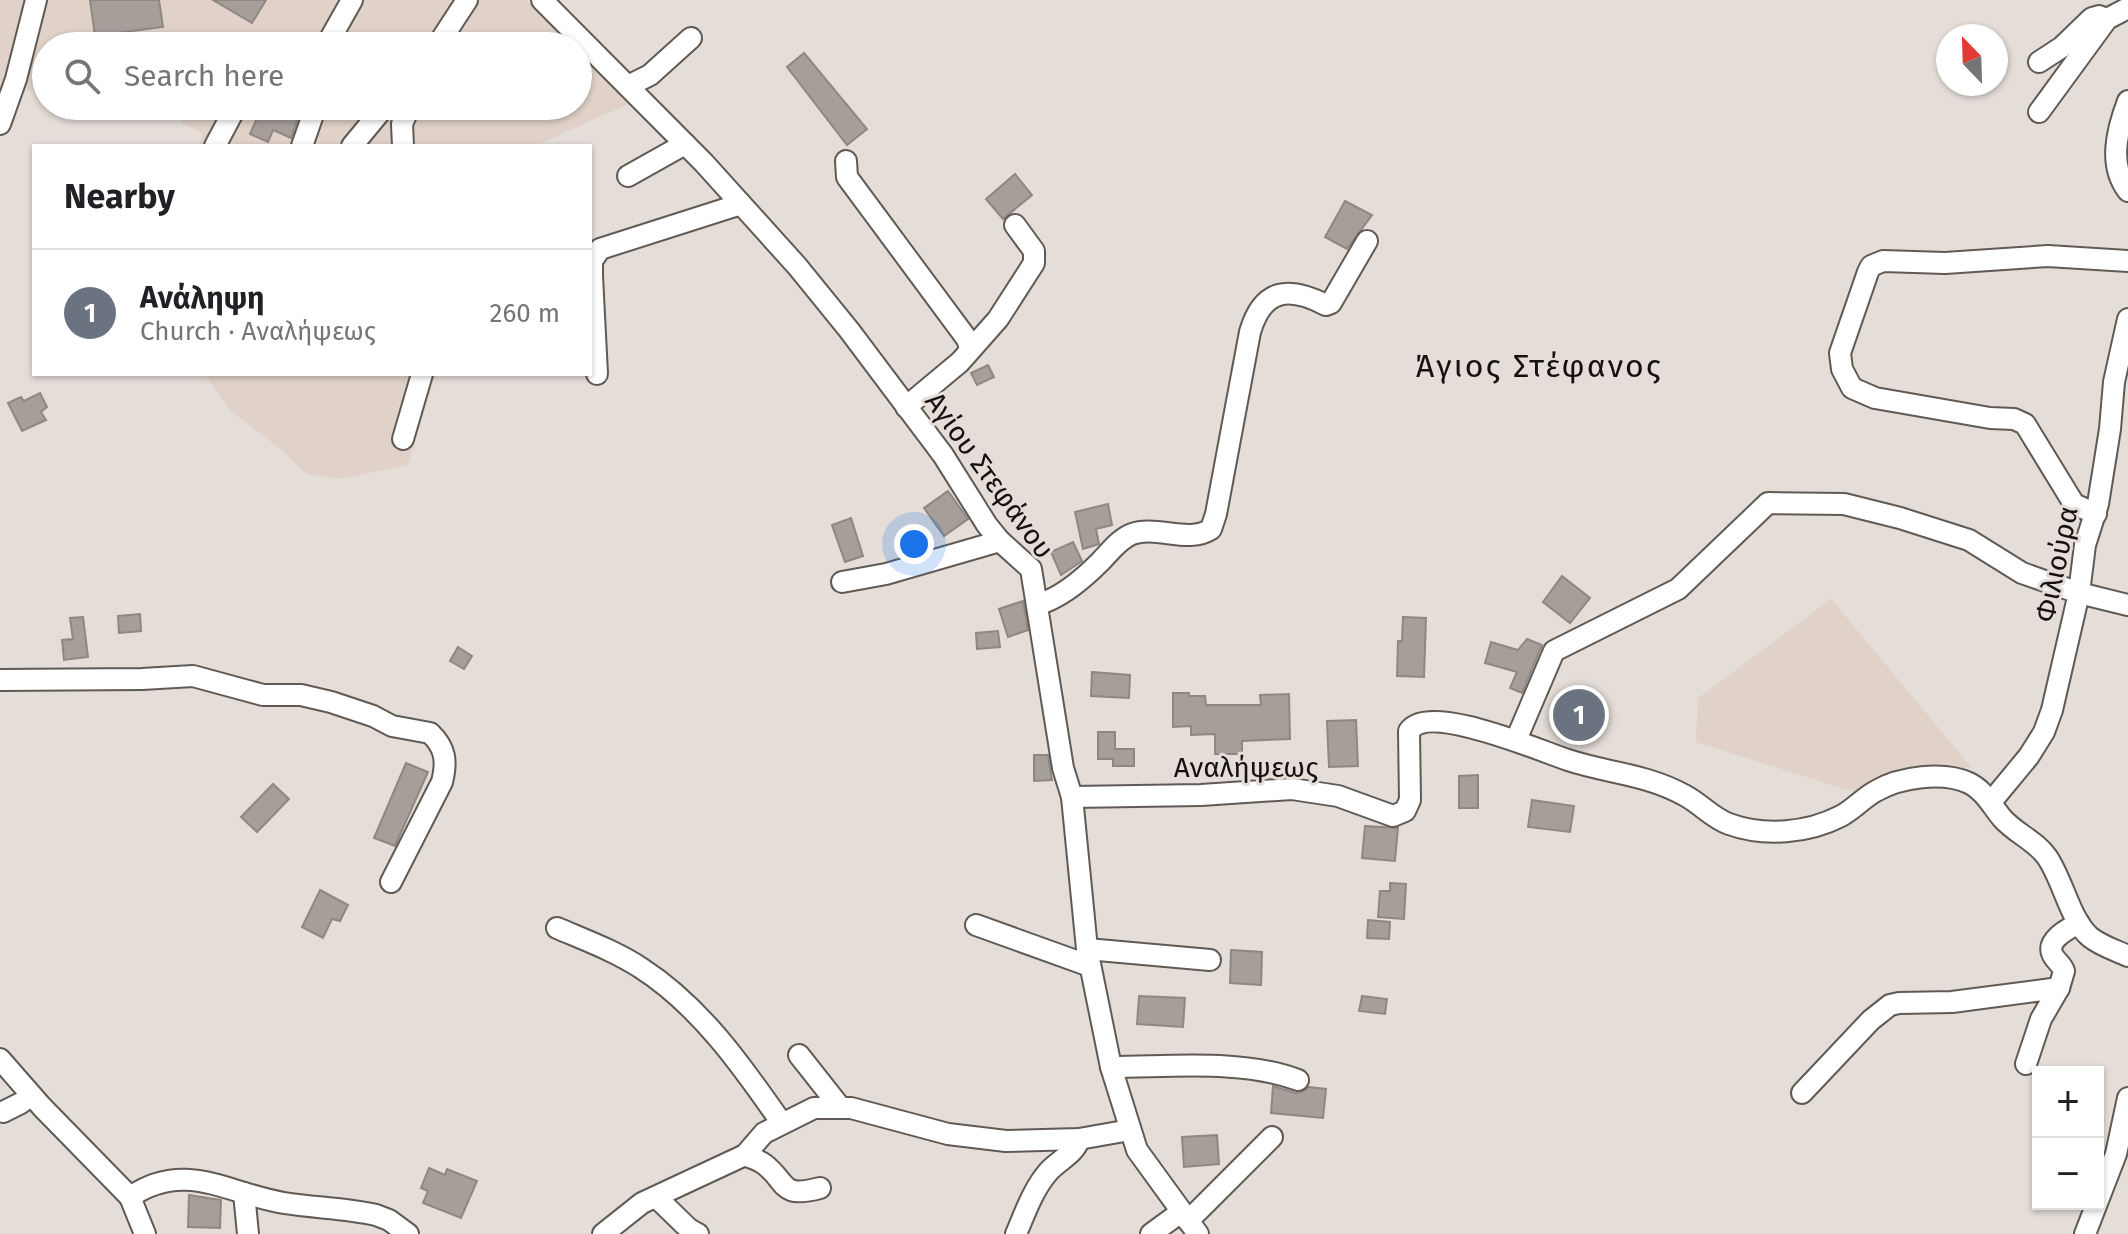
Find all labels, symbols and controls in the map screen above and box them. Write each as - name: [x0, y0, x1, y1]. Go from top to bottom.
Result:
- north arrow: [1936, 24, 2008, 96]
- search box: [32, 32, 592, 120]
- icon: search: [60, 54, 104, 98]
- text: Search here: [124, 58, 284, 94]
- text: Nearby: [64, 176, 175, 217]
- text: Ανάληψη: [140, 280, 264, 316]
- text: 1: [84, 298, 96, 329]
- text: 260 m: [490, 298, 560, 329]
- text: Church · Αναλήψεως: [140, 316, 376, 347]
- district label: Άγιος Στέφανος: [1415, 347, 1663, 385]
- street label: Αγίου Στεφάνου: [918, 386, 1061, 565]
- street label: Φιλιούρα: [2028, 503, 2085, 625]
- your location: [894, 524, 934, 564]
- pin: 1: [1553, 685, 1605, 745]
- street label: Αναλήψεως: [1174, 751, 1318, 784]
- map controls: [2032, 1066, 2104, 1210]
- button: +: [2032, 1066, 2104, 1138]
- button: −: [2032, 1138, 2104, 1210]

